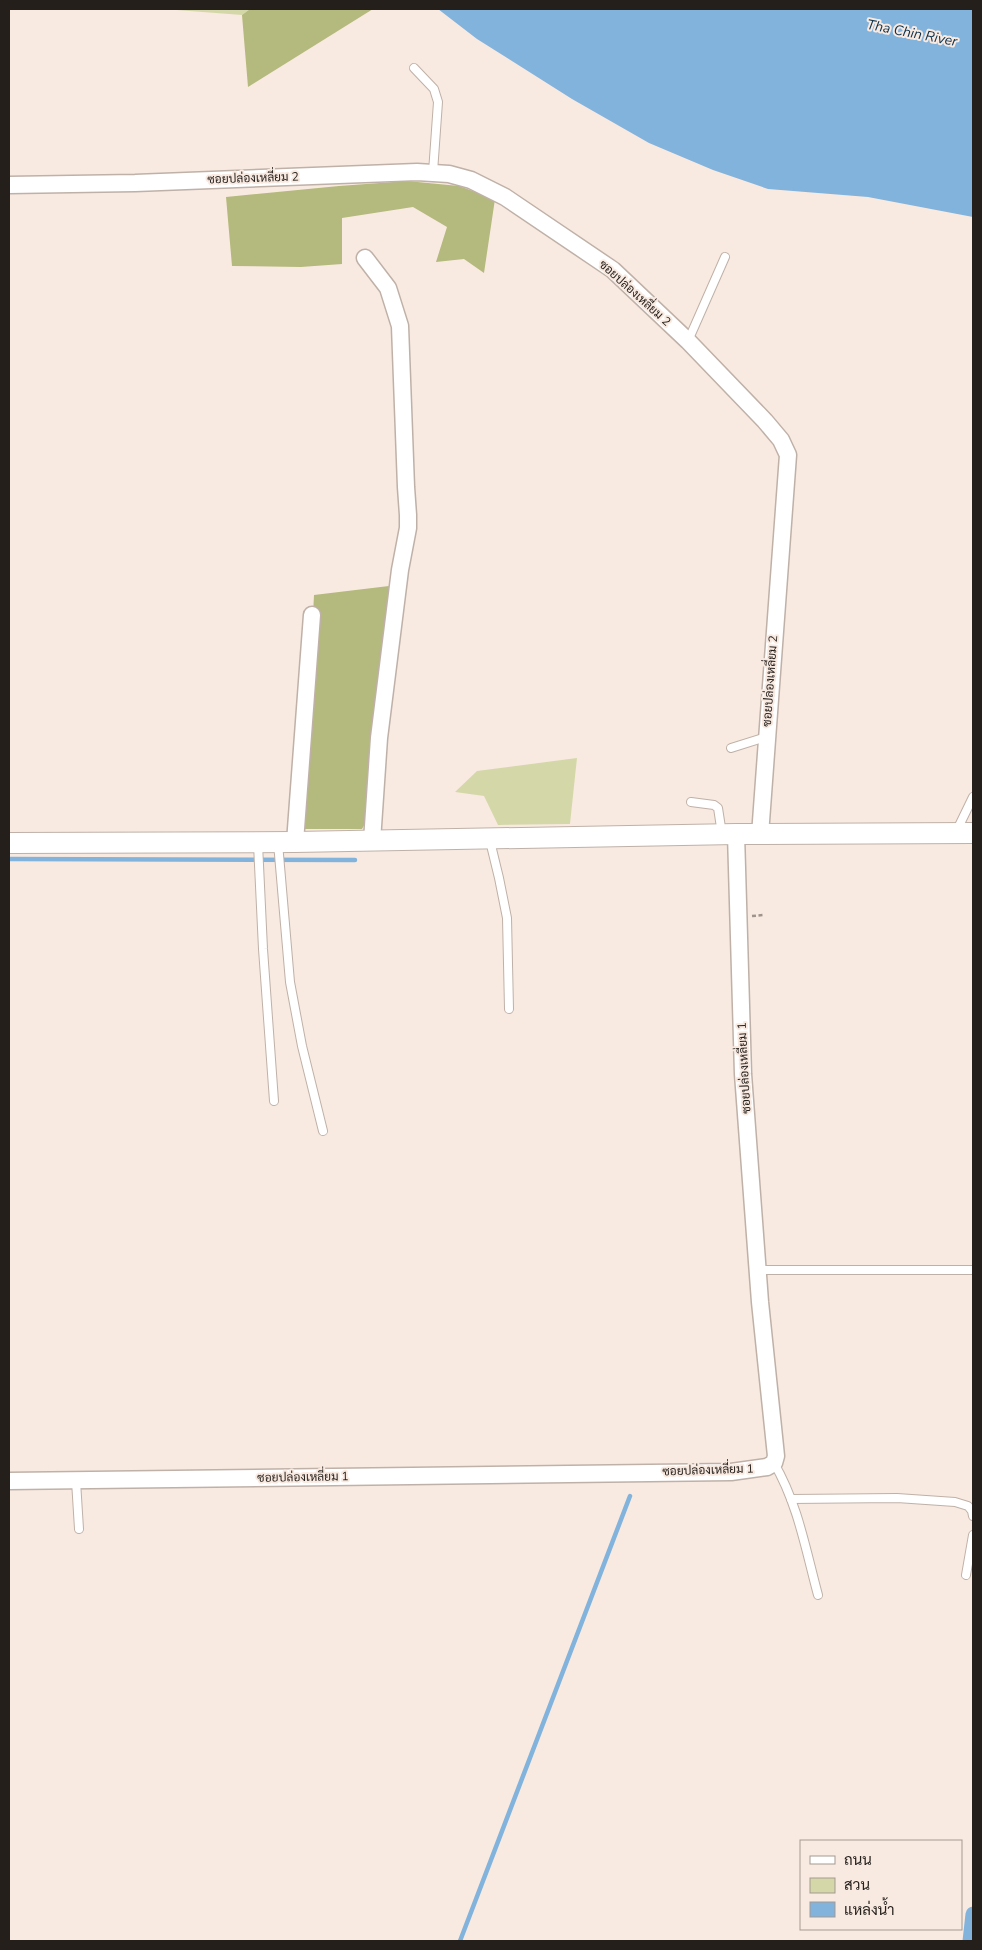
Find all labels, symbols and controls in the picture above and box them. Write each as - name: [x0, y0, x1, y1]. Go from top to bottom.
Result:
- water label: Tha Chin River: [865, 15, 960, 51]
- street label: ซอยปล่องเหลี่ยม 2: [207, 165, 299, 188]
- street label: ซอยปล่องเหลี่ยม 2: [596, 254, 676, 330]
- street label: ซอยปล่องเหลี่ยม 2: [756, 635, 781, 727]
- street label: ซอยปล่องเหลี่ยม 1: [731, 1022, 754, 1114]
- street label: ซอยปล่องเหลี่ยม 1: [662, 1457, 754, 1480]
- street label: ซอยปล่องเหลี่ยม 1: [257, 1465, 349, 1486]
- legend: [800, 1840, 962, 1930]
- text: ถนน: [844, 1850, 872, 1870]
- text: สวน: [844, 1875, 870, 1895]
- text: แหล่งน้ำ: [844, 1897, 895, 1920]

